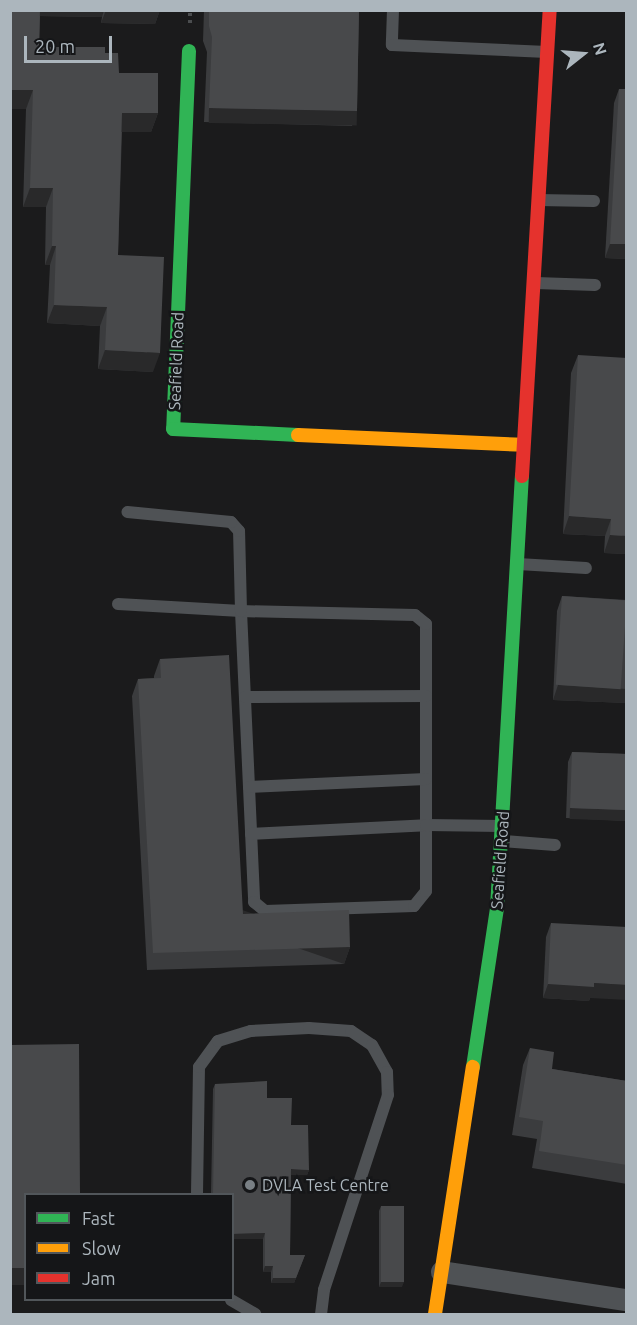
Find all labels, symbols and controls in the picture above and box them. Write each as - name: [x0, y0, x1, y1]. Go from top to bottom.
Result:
- scale bar: [27, 24, 116, 62]
- north arrow: [553, 24, 613, 84]
- text: 20 m: [35, 36, 75, 56]
- text: N: [590, 40, 611, 57]
- street label: Seafield Road: [165, 312, 187, 410]
- street label: Seafield Road: [487, 810, 513, 910]
- place label: DVLA Test Centre: [262, 1175, 389, 1195]
- marker: DVLA Test Centre: [243, 1178, 257, 1192]
- legend: [24, 1193, 234, 1301]
- text: Fast: [82, 1208, 115, 1228]
- text: Slow: [82, 1238, 121, 1258]
- text: Jam: [82, 1268, 116, 1288]

